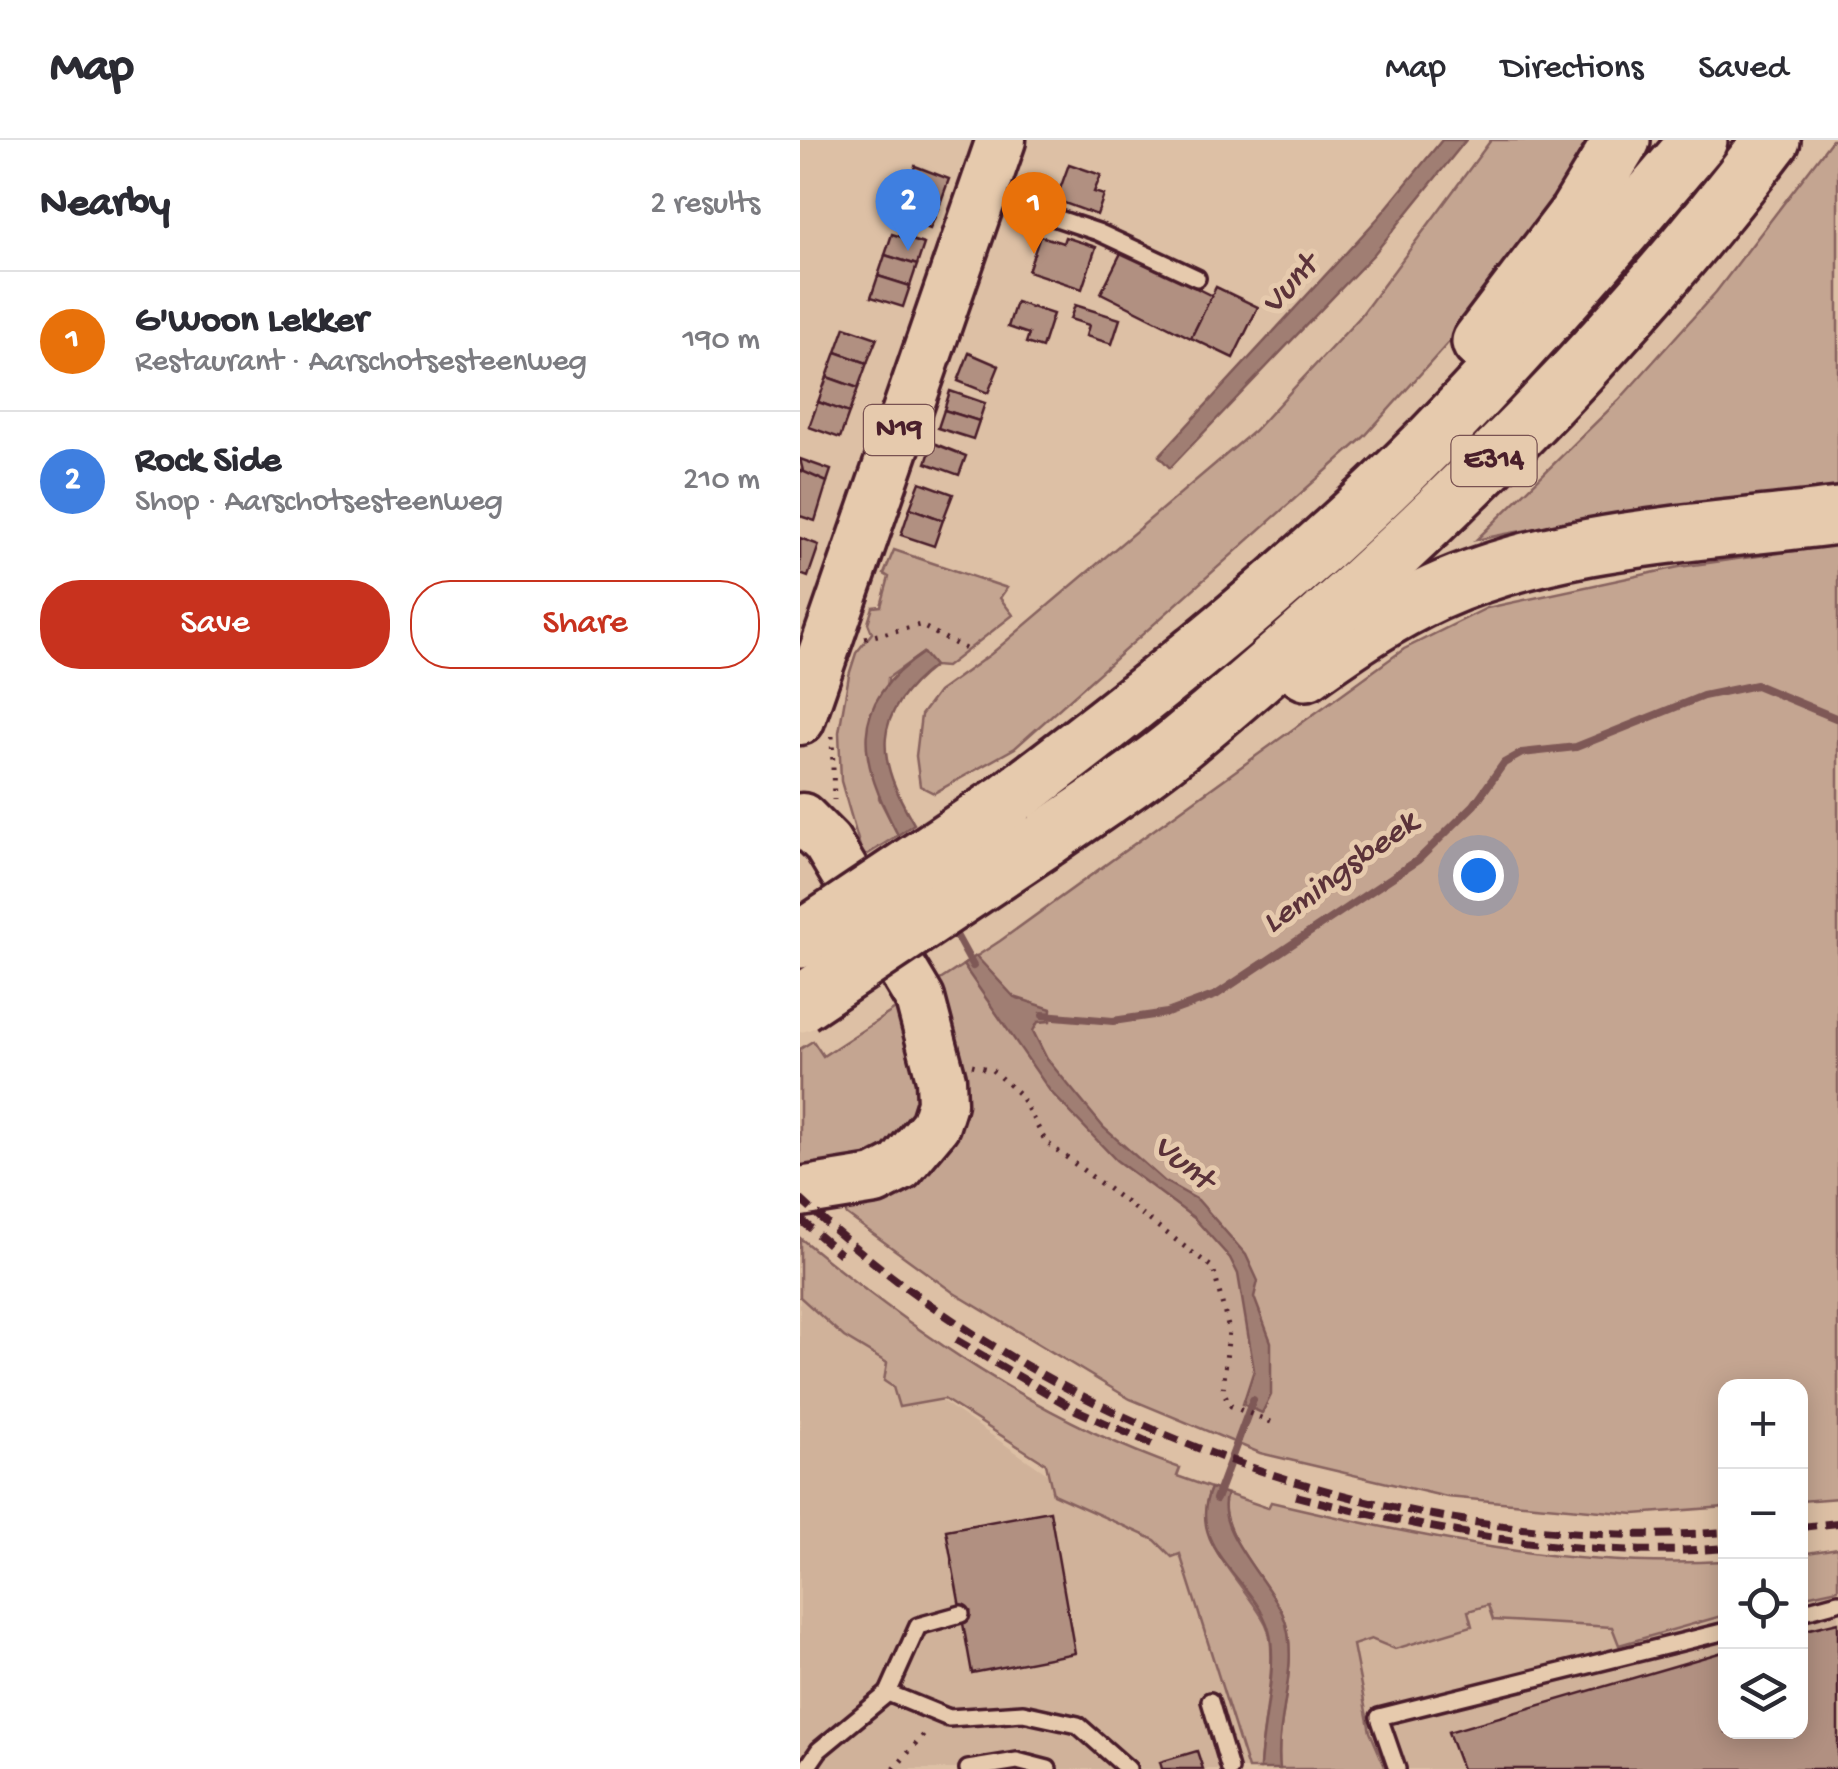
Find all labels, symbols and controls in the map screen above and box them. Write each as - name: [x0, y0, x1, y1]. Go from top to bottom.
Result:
- text: Map: [50, 41, 134, 98]
- text: Map: [1385, 49, 1446, 90]
- text: Directions: [1501, 49, 1643, 90]
- text: Saved: [1698, 49, 1788, 90]
- pin: 2: [876, 168, 940, 251]
- pin: 1: [1002, 172, 1066, 254]
- text: Nearby: [40, 181, 170, 230]
- text: 2 results: [650, 186, 760, 224]
- water label: Vunt: [1253, 243, 1332, 325]
- text: G'Woon Lekker: [135, 300, 368, 344]
- text: 1: [66, 322, 79, 360]
- text: 190 m: [683, 322, 760, 360]
- text: Restaurant · Aarschotsesteenweg: [135, 344, 587, 382]
- road number: N19: [864, 405, 934, 455]
- road number: E314: [1452, 436, 1536, 486]
- text: Rock Side: [135, 440, 281, 484]
- text: 2: [65, 462, 80, 500]
- text: 210 m: [683, 462, 760, 500]
- text: Shop · Aarschotsesteenweg: [135, 484, 503, 522]
- button: Save: [40, 580, 390, 669]
- button: Share: [410, 580, 760, 669]
- water label: Lemingsbeek: [1255, 802, 1430, 944]
- your location: [1453, 850, 1504, 901]
- water label: Vunt: [1143, 1127, 1225, 1205]
- map controls: [1718, 1379, 1808, 1739]
- button: +: [1718, 1379, 1808, 1469]
- button: −: [1718, 1469, 1808, 1559]
- button: locate: [1718, 1559, 1808, 1649]
- button: layers: [1718, 1649, 1808, 1739]

